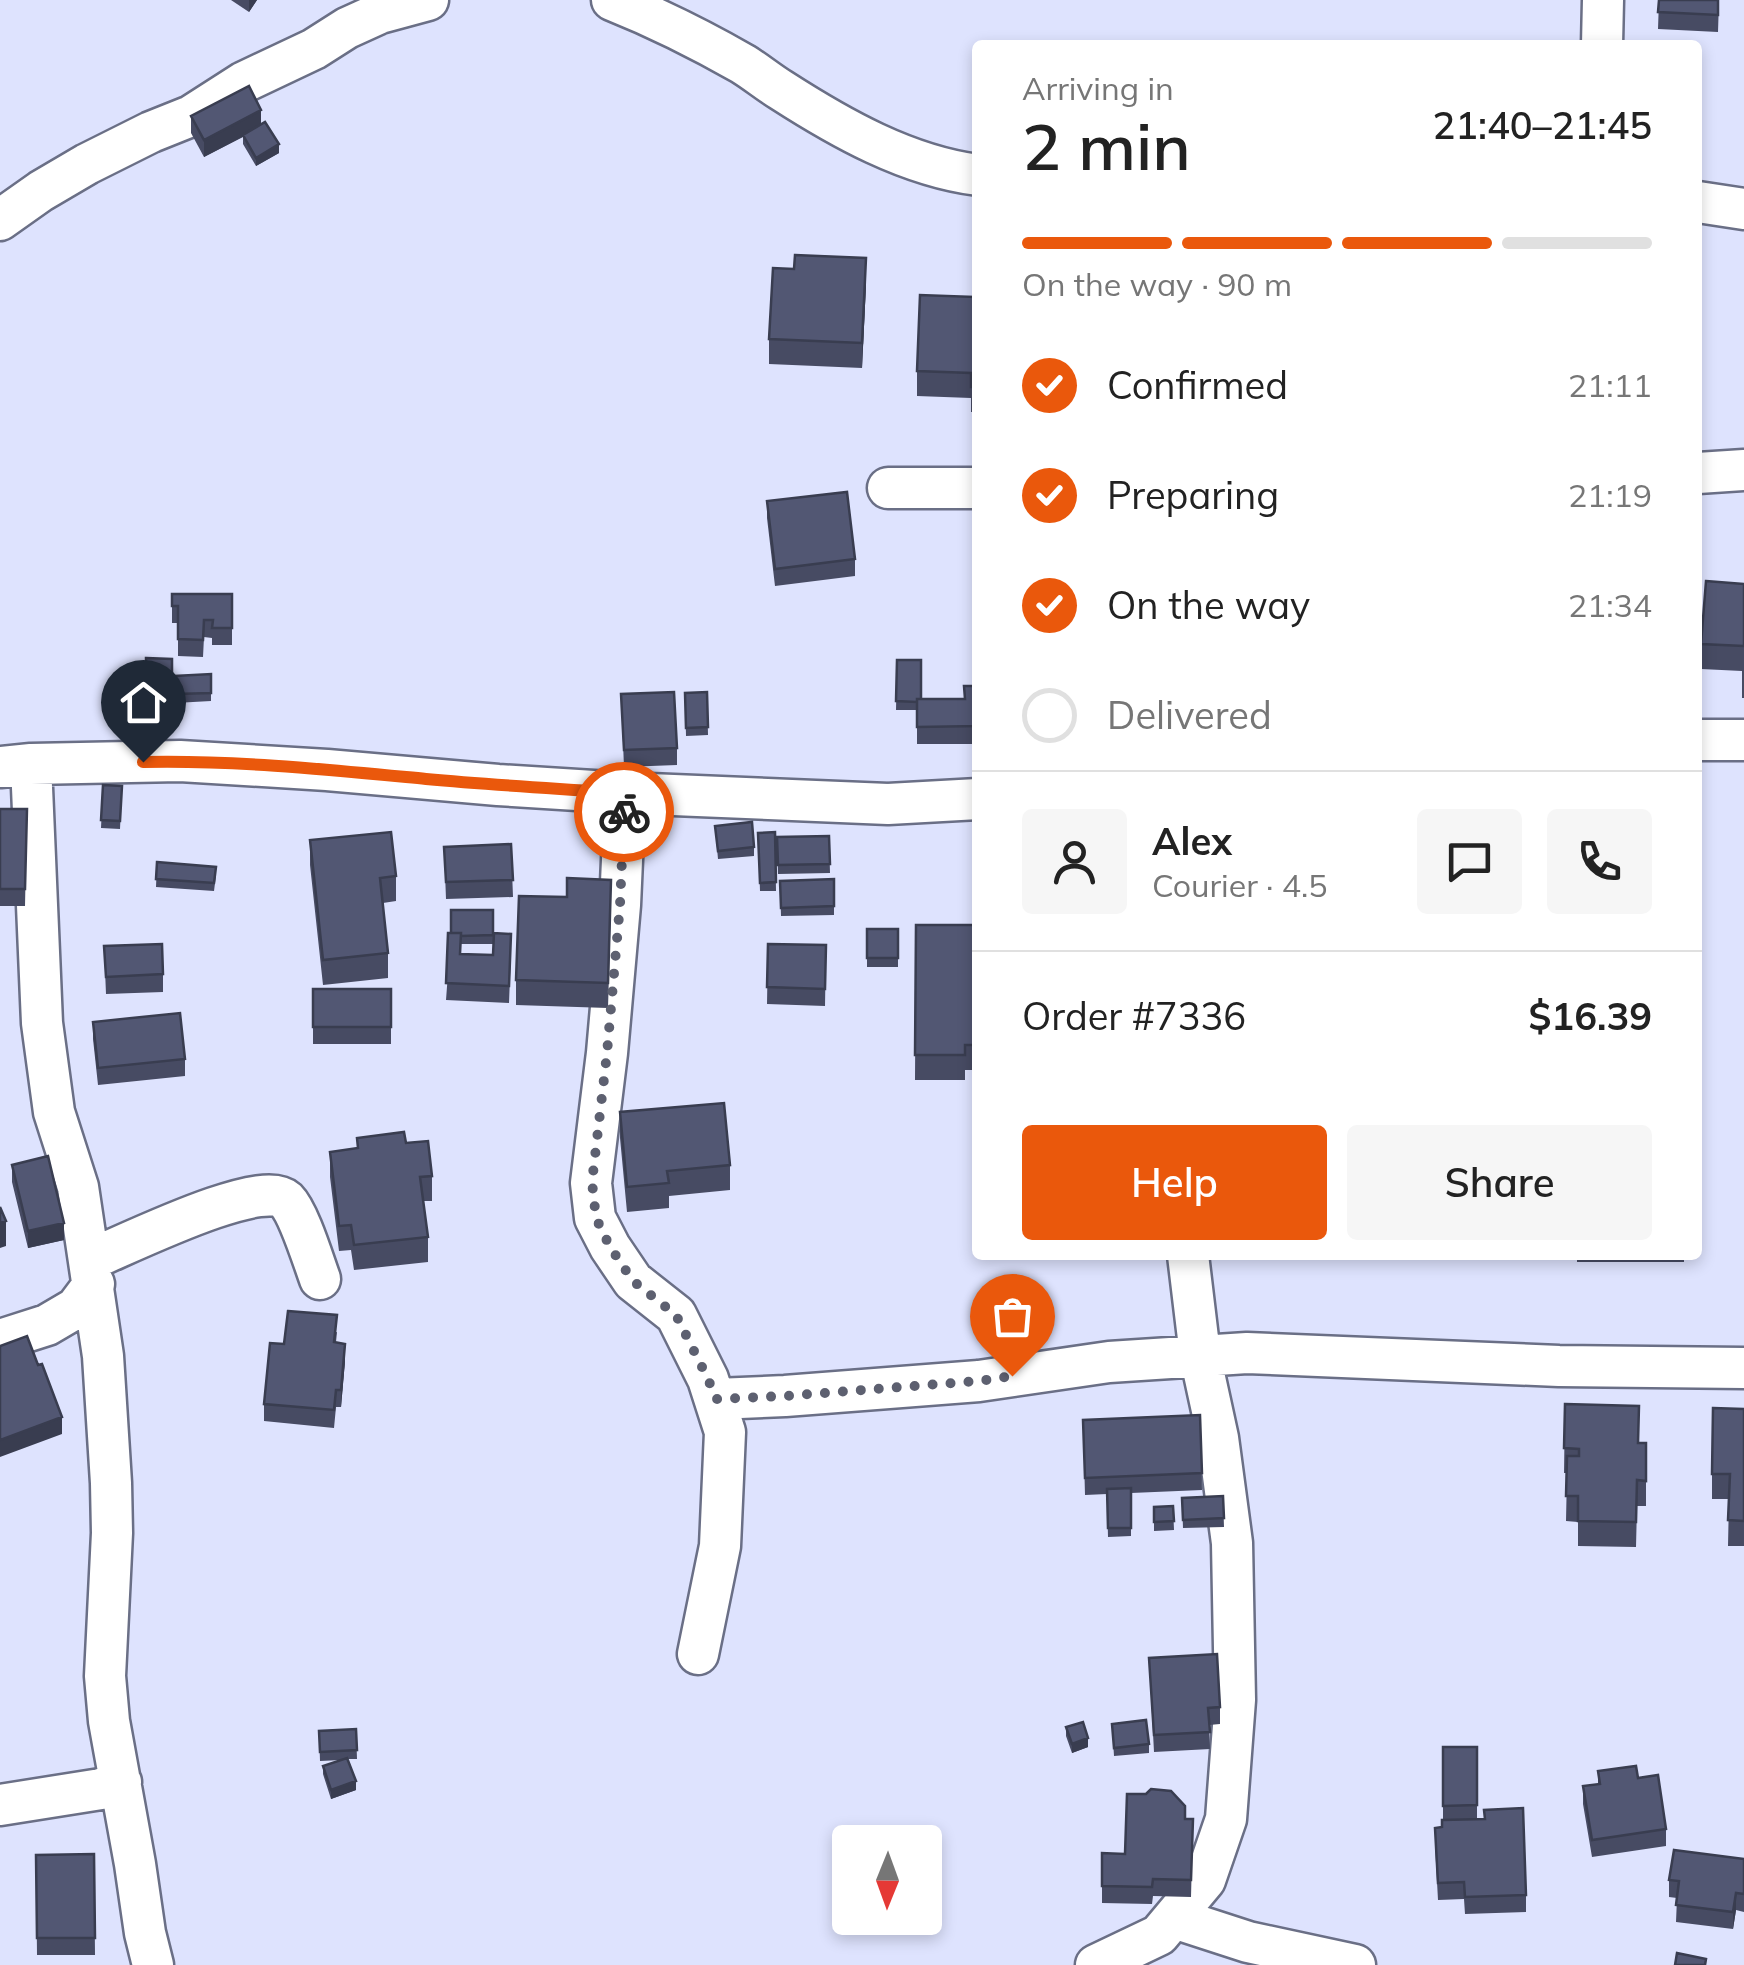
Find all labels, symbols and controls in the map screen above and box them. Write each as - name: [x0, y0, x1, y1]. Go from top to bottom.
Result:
- text: Arriving in: [1022, 68, 1174, 108]
- text: 21:40–21:45: [1432, 101, 1652, 149]
- text: 2 min: [1022, 105, 1191, 186]
- text: On the way · 90 m: [1022, 264, 1292, 304]
- icon: check: [1022, 358, 1077, 413]
- text: Confirmed: [1107, 361, 1288, 409]
- text: 21:11: [1568, 365, 1652, 405]
- icon: check: [1022, 468, 1077, 523]
- text: Preparing: [1107, 471, 1279, 519]
- text: 21:19: [1568, 475, 1652, 515]
- icon: check: [1022, 578, 1077, 633]
- text: On the way: [1107, 581, 1310, 629]
- text: 21:34: [1568, 585, 1652, 625]
- pin: [101, 660, 186, 763]
- icon: home: [116, 675, 171, 730]
- text: Delivered: [1107, 691, 1272, 739]
- courier: [574, 762, 674, 862]
- icon: bike: [597, 785, 652, 840]
- button: person: [1022, 809, 1127, 914]
- button: chat: [1417, 809, 1522, 914]
- button: phone: [1547, 809, 1652, 914]
- text: Alex: [1152, 817, 1232, 865]
- text: Courier · 4.5: [1152, 865, 1328, 905]
- text: Order #7336: [1022, 992, 1246, 1040]
- text: $16.39: [1529, 992, 1652, 1040]
- button: Help: [1022, 1125, 1327, 1240]
- button: Share: [1347, 1125, 1652, 1240]
- pin: [970, 1274, 1055, 1377]
- icon: bag: [985, 1289, 1040, 1344]
- north arrow: [832, 1825, 942, 1935]
- map controls: [832, 1825, 942, 1935]

